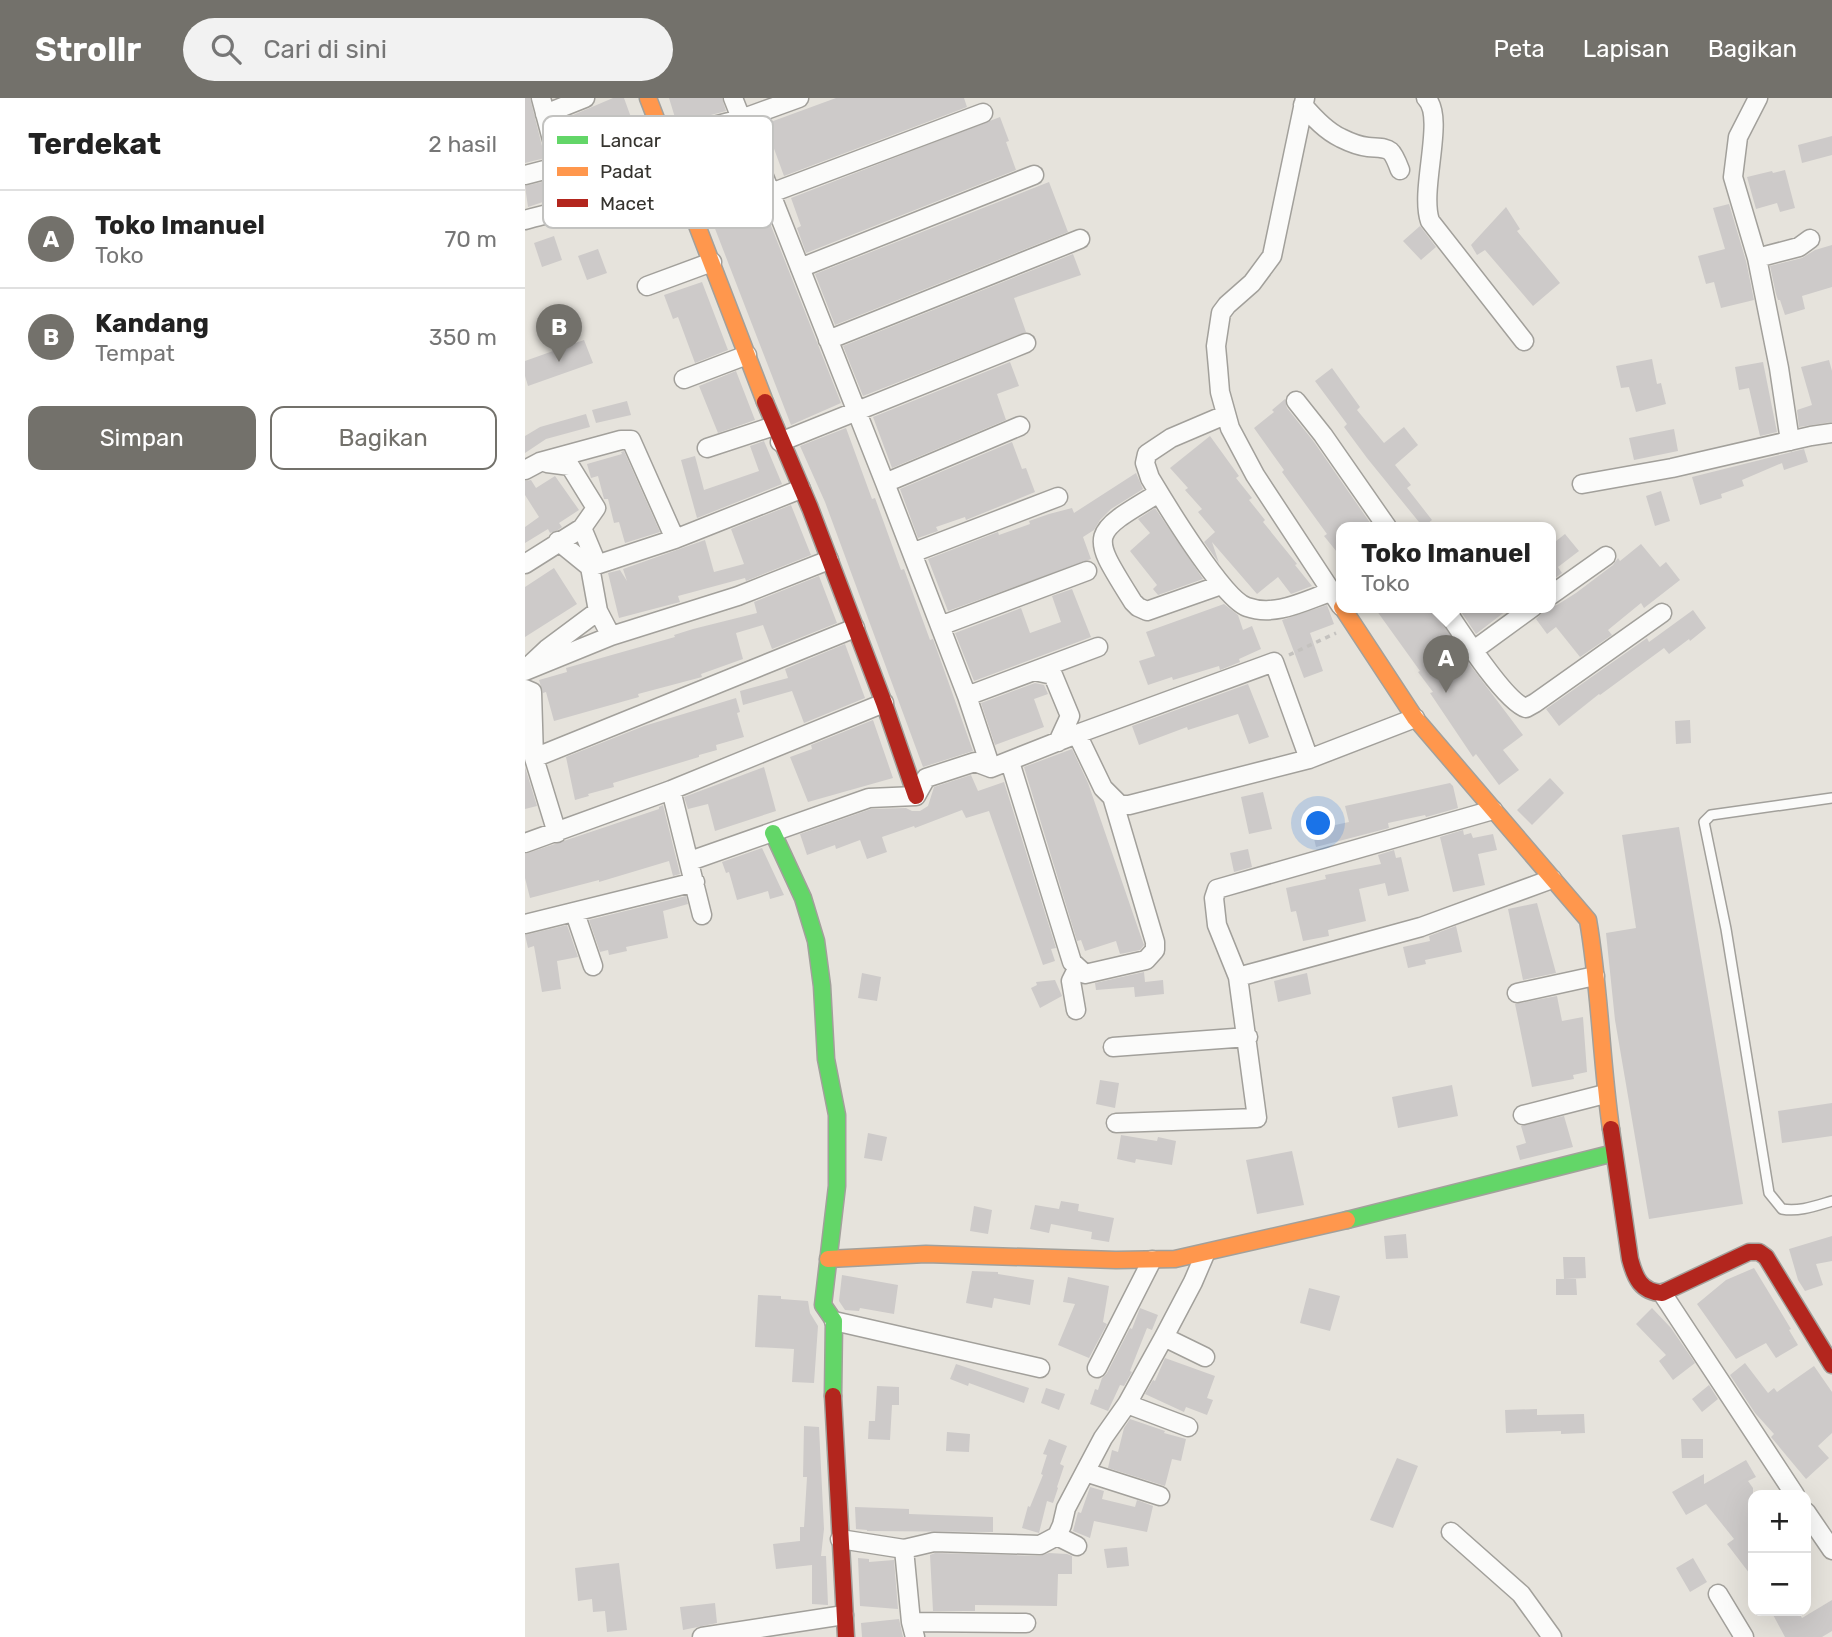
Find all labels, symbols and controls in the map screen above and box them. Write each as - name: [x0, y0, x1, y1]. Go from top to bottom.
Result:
- search box: [183, 18, 673, 81]
- text: Strollr: [35, 30, 141, 69]
- icon: search: [207, 30, 245, 68]
- text: Cari di sini: [263, 34, 387, 65]
- text: Peta: [1493, 35, 1545, 63]
- text: Lapisan: [1583, 35, 1670, 63]
- text: Bagikan: [1708, 35, 1797, 63]
- legend: [543, 116, 773, 228]
- text: Terdekat: [28, 126, 161, 162]
- text: Lancar: [600, 129, 662, 152]
- text: 2 hasil: [428, 130, 497, 158]
- text: Padat: [600, 160, 652, 183]
- text: Macet: [600, 192, 655, 215]
- text: Toko Imanuel: [95, 210, 265, 241]
- text: A: [43, 225, 59, 253]
- text: 70 m: [445, 225, 497, 253]
- text: Toko: [95, 241, 144, 269]
- pin: B: [536, 304, 582, 362]
- text: Kandang: [95, 308, 209, 339]
- text: B: [43, 323, 59, 351]
- text: 350 m: [429, 323, 497, 351]
- text: Tempat: [95, 339, 175, 367]
- button: Simpan: [28, 406, 256, 470]
- button: Bagikan: [270, 406, 497, 470]
- popup: [1336, 522, 1556, 613]
- text: Toko Imanuel: [1361, 538, 1531, 569]
- text: Toko: [1361, 569, 1410, 597]
- pin: A: [1423, 635, 1469, 693]
- your location: [1301, 806, 1335, 840]
- map controls: [1748, 1490, 1811, 1616]
- button: +: [1748, 1490, 1811, 1553]
- button: −: [1748, 1553, 1811, 1616]

